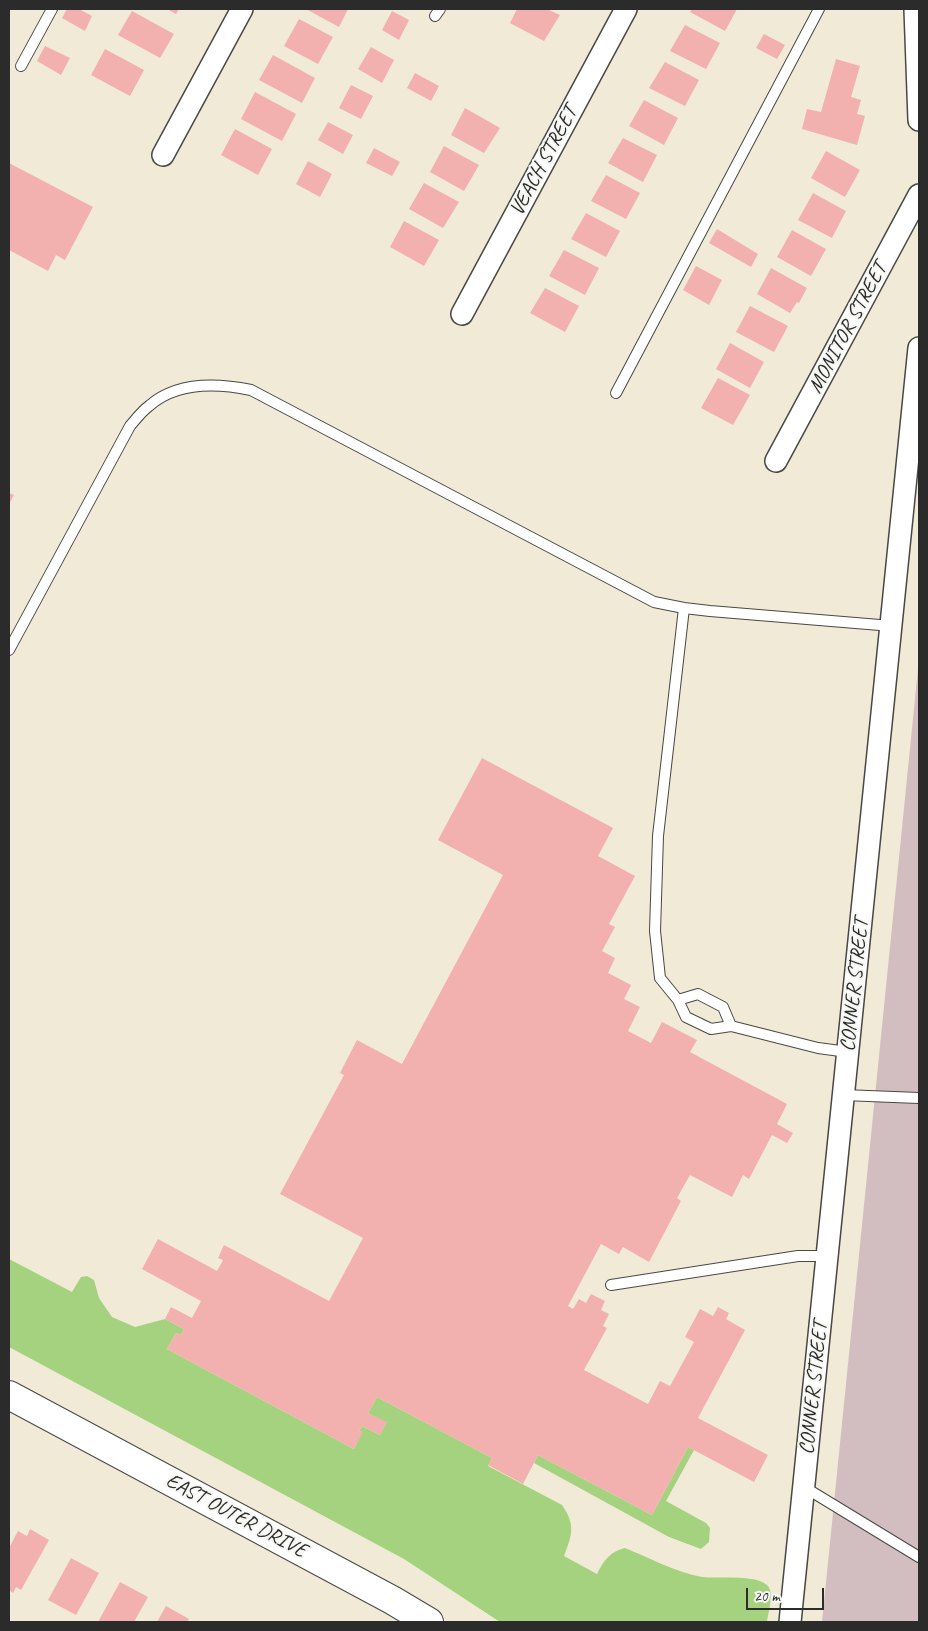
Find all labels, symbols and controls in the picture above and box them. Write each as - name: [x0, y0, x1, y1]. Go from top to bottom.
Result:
- street label: VEACH STREET: [505, 102, 583, 220]
- street label: MONITOR STREET: [803, 258, 893, 398]
- street label: CONNER STREET: [835, 917, 875, 1053]
- street label: CONNER STREET: [794, 1320, 834, 1456]
- street label: EAST OUTER DRIVE: [161, 1468, 311, 1564]
- scale bar: [748, 1578, 826, 1610]
- text: 20 m: [754, 1587, 780, 1606]

